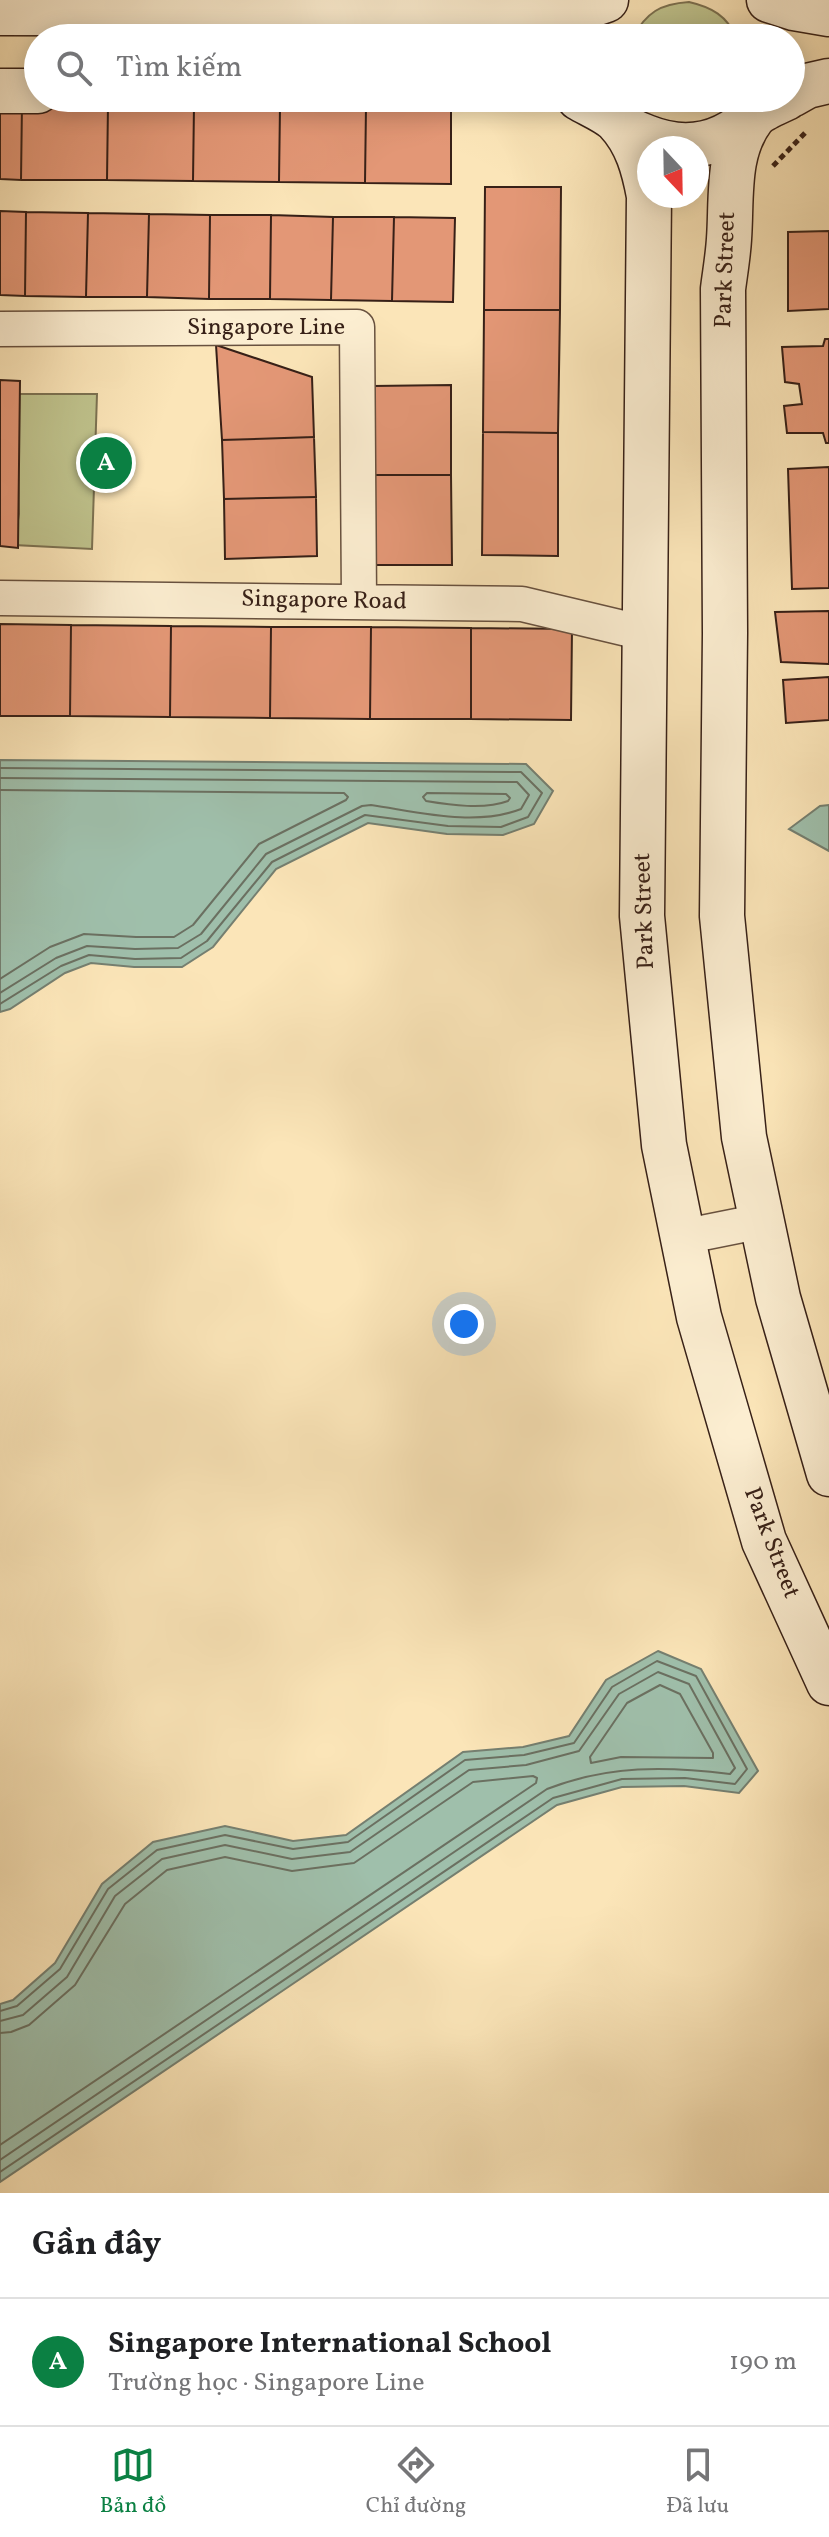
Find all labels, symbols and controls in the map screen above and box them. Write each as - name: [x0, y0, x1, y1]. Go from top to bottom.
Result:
- search box: [24, 24, 805, 112]
- icon: search: [52, 46, 96, 90]
- text: Tìm kiếm: [116, 47, 242, 89]
- north arrow: [637, 136, 709, 208]
- street label: Park Street: [707, 211, 745, 329]
- street label: Singapore Line: [187, 311, 345, 345]
- pin: A: [80, 433, 132, 493]
- street label: Singapore Road: [241, 583, 407, 619]
- street label: Park Street: [626, 852, 664, 970]
- your location: [444, 1304, 484, 1344]
- street label: Park Street: [734, 1482, 808, 1604]
- text: Gần đây: [32, 2222, 161, 2269]
- text: Singapore International School: [108, 2323, 552, 2365]
- text: A: [49, 2344, 67, 2380]
- text: 190 m: [729, 2344, 797, 2380]
- text: Trường học · Singapore Line: [108, 2365, 425, 2401]
- tab: Bản đồ: [100, 2443, 166, 2522]
- tab: Chỉ đường: [366, 2443, 466, 2522]
- tab: Đã lưu: [666, 2443, 729, 2522]

